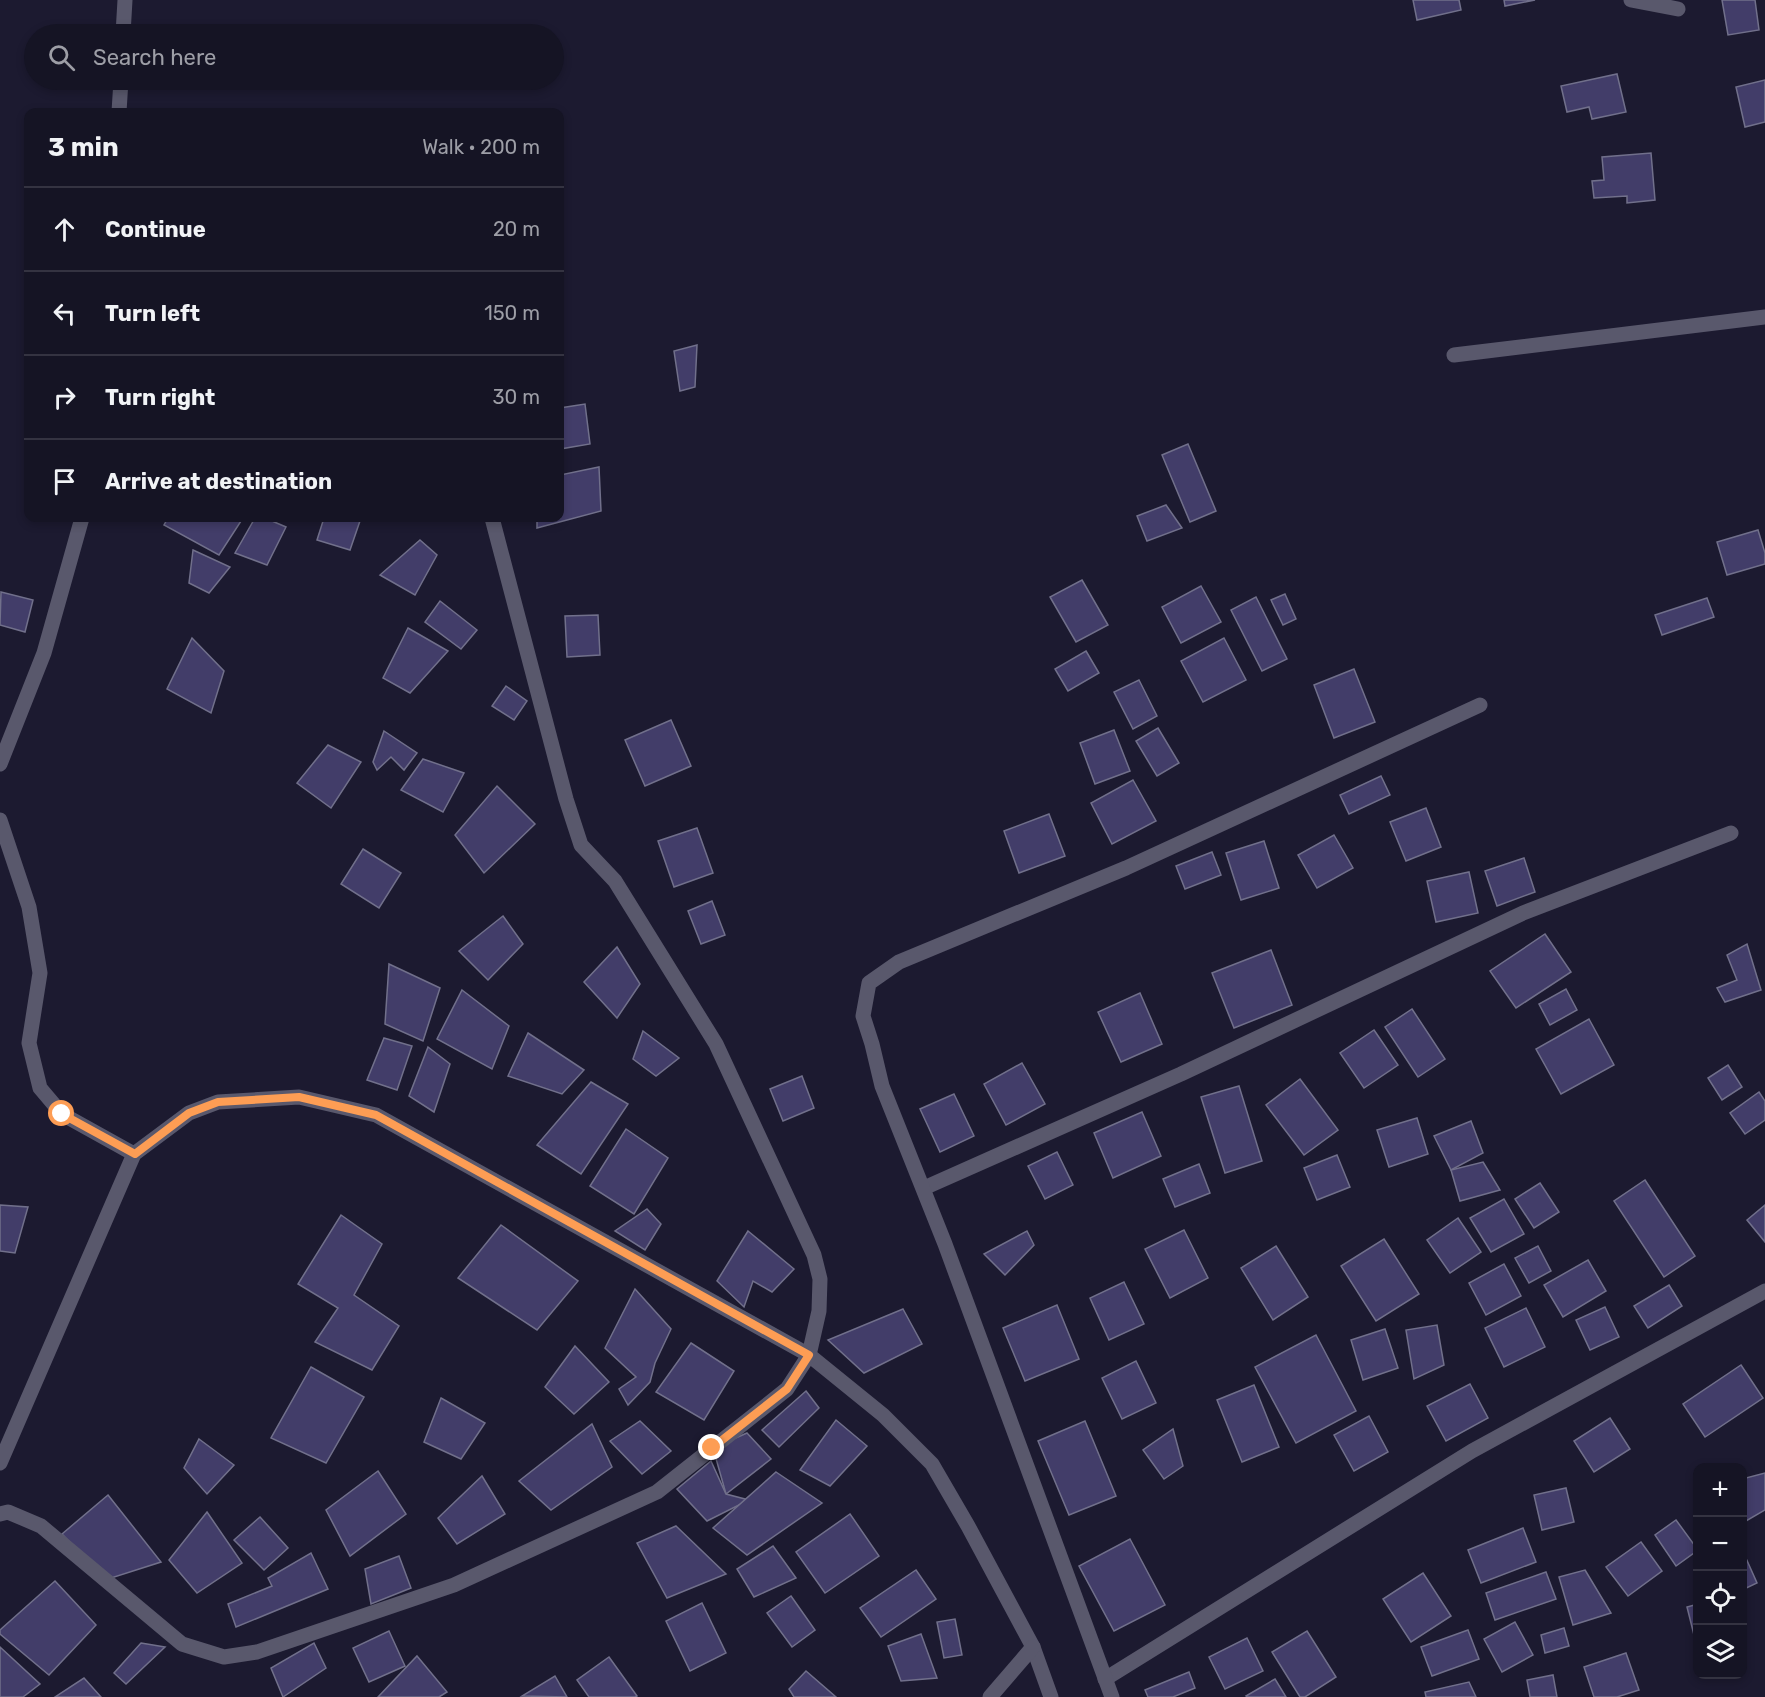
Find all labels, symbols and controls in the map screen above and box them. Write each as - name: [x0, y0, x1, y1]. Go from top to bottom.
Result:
- search box: [24, 24, 564, 90]
- icon: search: [45, 41, 78, 74]
- text: Search here: [93, 44, 216, 71]
- text: 3 min: [48, 132, 119, 163]
- text: Walk · 200 m: [422, 135, 540, 159]
- icon: ahead: [48, 213, 81, 246]
- text: Continue: [105, 216, 206, 243]
- text: 20 m: [493, 217, 540, 241]
- icon: left: [48, 297, 81, 330]
- text: Turn left: [105, 300, 200, 327]
- text: 150 m: [484, 301, 540, 325]
- icon: right: [48, 381, 81, 414]
- text: Turn right: [105, 384, 215, 411]
- text: 30 m: [493, 385, 540, 409]
- icon: arrive: [48, 465, 81, 498]
- text: Arrive at destination: [105, 468, 332, 495]
- route start: [48, 1100, 74, 1126]
- route end: [698, 1434, 724, 1460]
- map controls: [1693, 1463, 1747, 1679]
- button: +: [1693, 1463, 1747, 1517]
- button: −: [1693, 1517, 1747, 1571]
- button: locate: [1693, 1571, 1747, 1625]
- button: layers: [1693, 1625, 1747, 1679]

